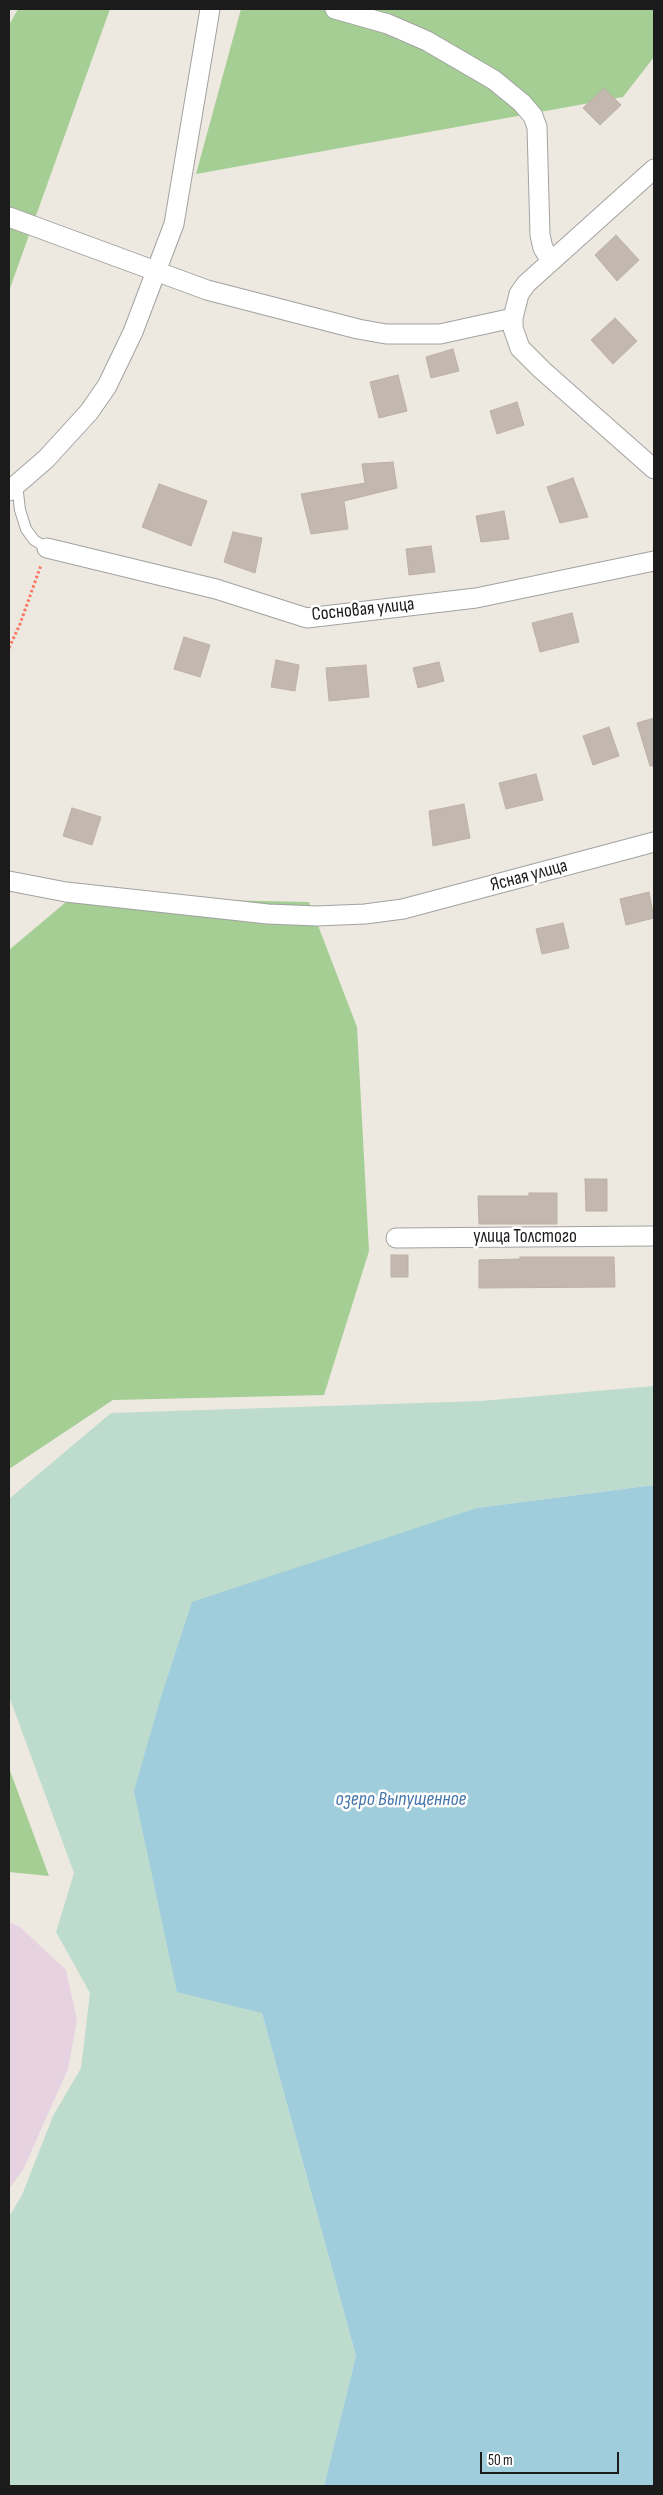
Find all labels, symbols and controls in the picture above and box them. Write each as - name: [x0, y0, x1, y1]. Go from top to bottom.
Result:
- street label: Сосновая улица: [311, 593, 415, 627]
- street label: Ясная улица: [488, 855, 570, 897]
- street label: улица Толстого: [473, 1226, 577, 1248]
- water label: озеро Выпущенное: [336, 1788, 466, 1812]
- scale bar: [483, 2442, 622, 2474]
- text: 50 m: [488, 2451, 513, 2470]

